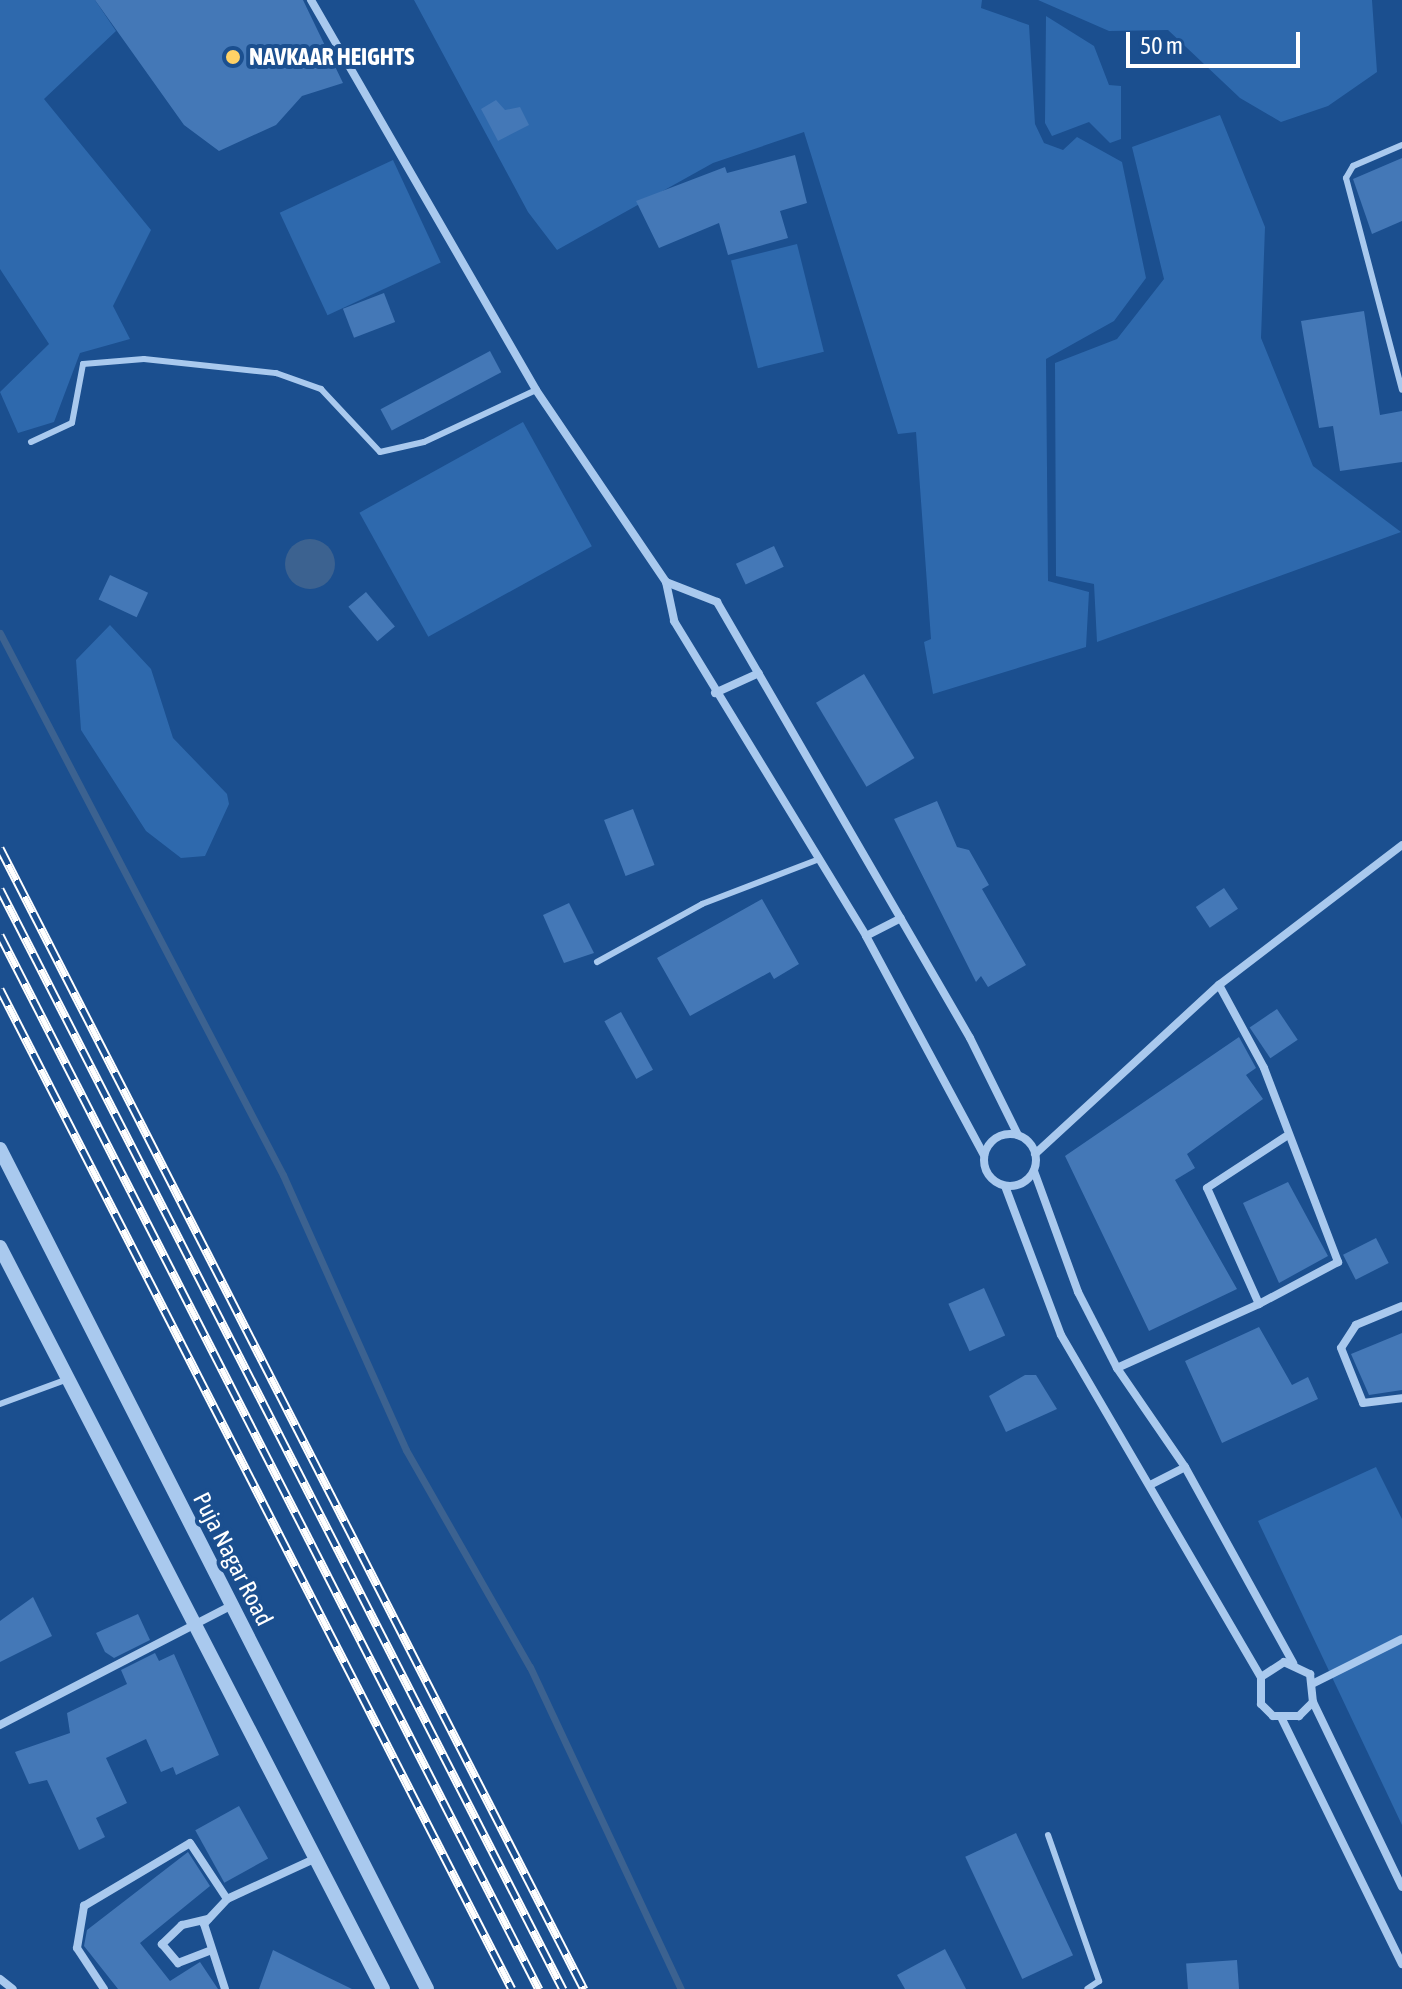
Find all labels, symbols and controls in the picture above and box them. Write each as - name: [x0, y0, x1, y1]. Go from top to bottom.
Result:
- scale bar: [1130, 16, 1304, 66]
- text: 50 m: [1140, 32, 1183, 59]
- place label: NAVKAAR HEIGHTS: [249, 43, 414, 71]
- marker: NAVKAAR HEIGHTS: [224, 48, 242, 66]
- street label: Puja Nagar Road: [187, 1487, 279, 1631]

